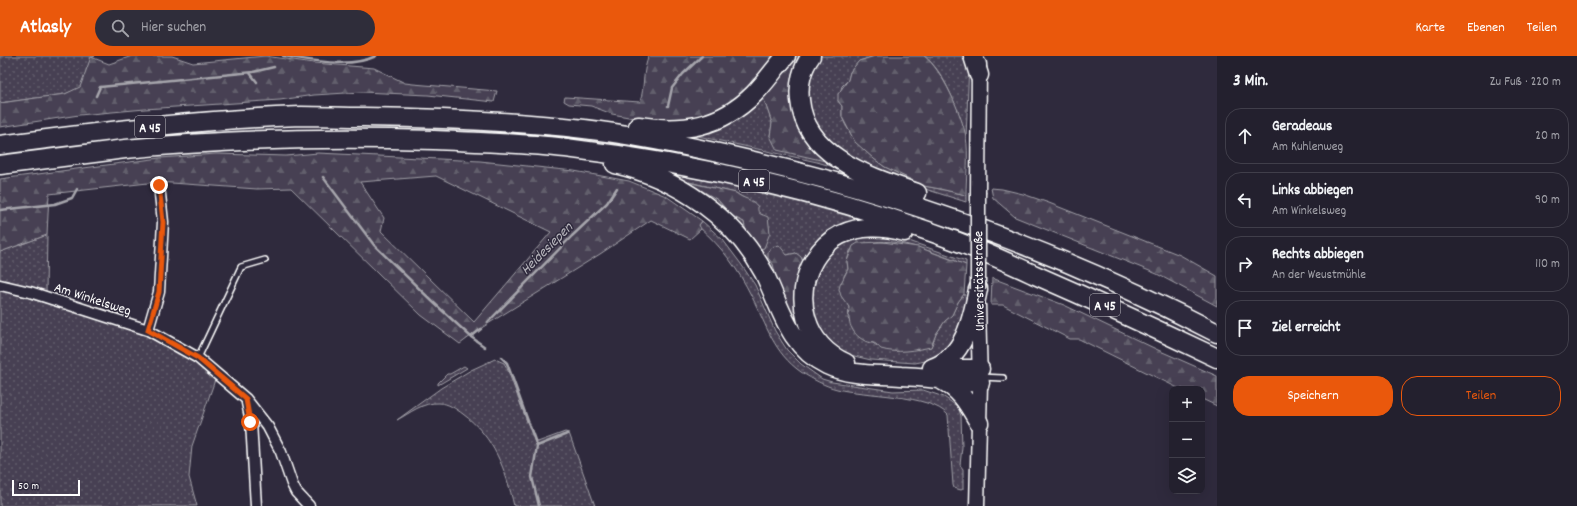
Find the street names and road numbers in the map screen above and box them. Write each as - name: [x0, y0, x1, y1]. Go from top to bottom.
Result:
- road number: A 45: [135, 116, 165, 138]
- road number: A 45: [739, 170, 769, 192]
- street label: Universitätsstraße: [969, 231, 991, 331]
- street label: Am Winkelsweg: [51, 278, 133, 322]
- road number: A 45: [1090, 294, 1120, 316]

